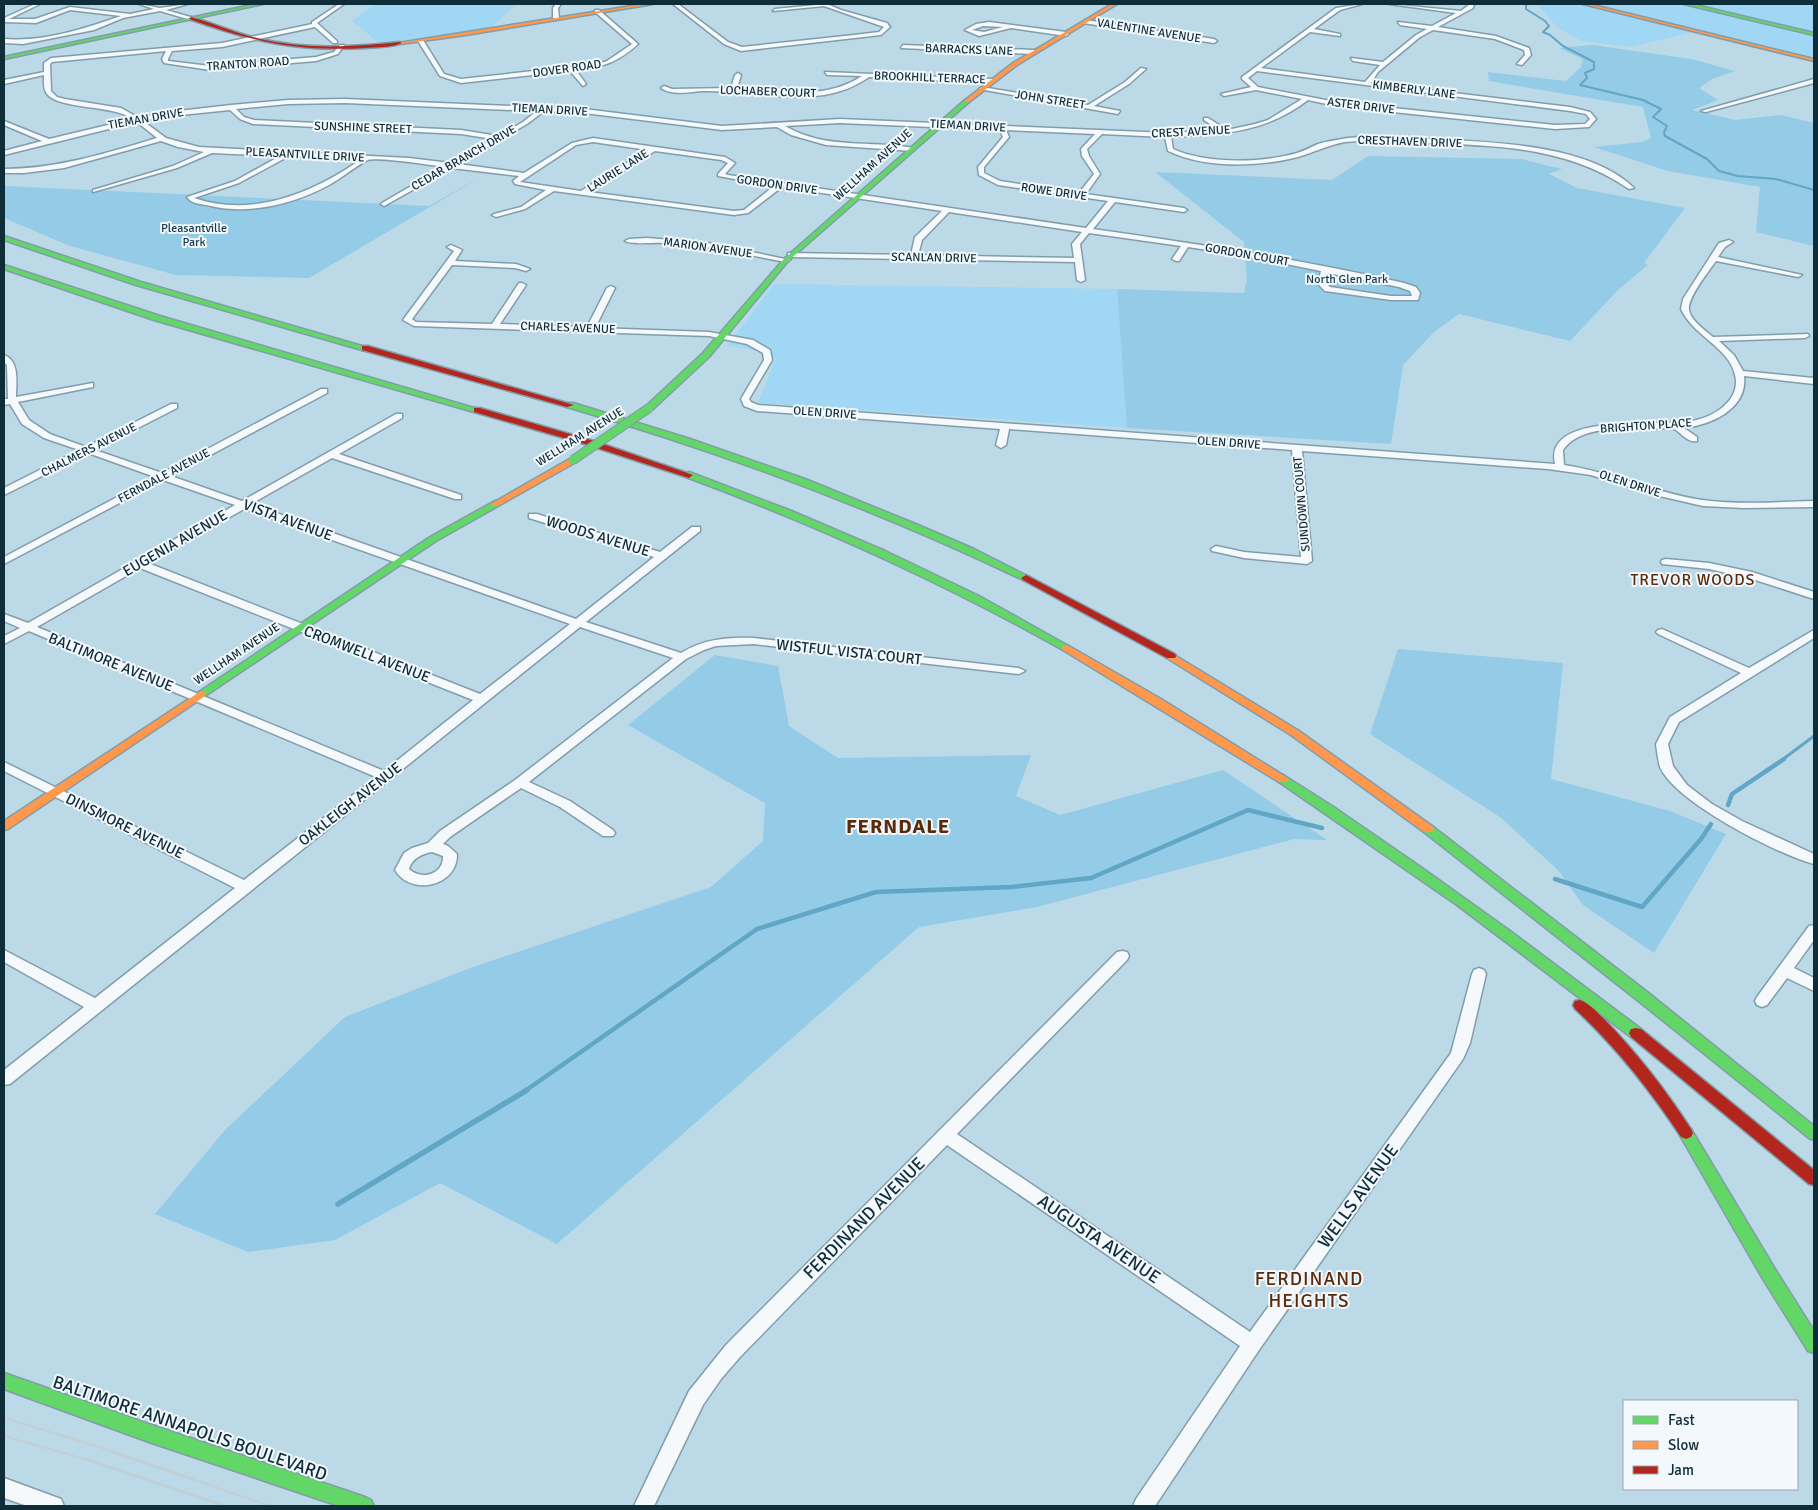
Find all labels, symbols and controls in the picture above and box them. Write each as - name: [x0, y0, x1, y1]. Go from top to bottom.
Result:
- street label: VALENTINE AVENUE: [1096, 15, 1202, 47]
- street label: BARRACKS LANE: [925, 41, 1014, 59]
- street label: TRANTON ROAD: [206, 54, 290, 74]
- street label: DOVER ROAD: [532, 57, 602, 81]
- street label: BROOKHILL TERRACE: [874, 69, 986, 87]
- street label: KIMBERLY LANE: [1371, 77, 1457, 103]
- street label: LOCHABER COURT: [720, 83, 817, 101]
- street label: JOHN STREET: [1014, 87, 1086, 113]
- street label: ASTER DRIVE: [1326, 94, 1396, 118]
- street label: TIEMAN DRIVE: [512, 101, 589, 119]
- street label: TIEMAN DRIVE: [107, 105, 185, 133]
- street label: TIEMAN DRIVE: [930, 117, 1007, 135]
- street label: SUNSHINE STREET: [314, 119, 412, 137]
- street label: CEDAR BRANCH DRIVE: [409, 122, 519, 194]
- street label: CREST AVENUE: [1151, 122, 1231, 142]
- street label: WELLHAM AVENUE: [831, 126, 915, 204]
- street label: CRESTHAVEN DRIVE: [1357, 133, 1463, 151]
- street label: PLEASANTVILLE DRIVE: [245, 144, 365, 166]
- street label: LAURIE LANE: [584, 146, 652, 196]
- street label: GORDON DRIVE: [736, 172, 819, 198]
- street label: ROWE DRIVE: [1020, 180, 1088, 204]
- park label: Pleasantville Park: [161, 221, 227, 250]
- street label: MARION AVENUE: [662, 234, 754, 262]
- street label: GORDON COURT: [1204, 240, 1290, 270]
- street label: SCANLAN DRIVE: [891, 250, 977, 266]
- park label: North Glen Park: [1306, 272, 1388, 287]
- street label: CHARLES AVENUE: [520, 319, 616, 337]
- street label: OLEN DRIVE: [793, 403, 858, 423]
- street label: WELLHAM AVENUE: [533, 404, 627, 470]
- street label: BRIGHTON PLACE: [1599, 415, 1693, 437]
- street label: CHALMERS AVENUE: [39, 419, 139, 481]
- street label: OLEN DRIVE: [1197, 433, 1262, 453]
- street label: FERNDALE AVENUE: [115, 445, 213, 507]
- street label: SUNDOWN COURT: [1290, 456, 1314, 552]
- street label: OLEN DRIVE: [1597, 467, 1663, 501]
- street label: VISTA AVENUE: [241, 495, 335, 545]
- street label: EUGENIA AVENUE: [119, 506, 231, 580]
- street label: WOODS AVENUE: [544, 512, 652, 560]
- district label: TREVOR WOODS: [1631, 570, 1755, 590]
- street label: WELLHAM AVENUE: [191, 620, 283, 688]
- street label: CROMWELL AVENUE: [301, 622, 433, 686]
- street label: BALTIMORE AVENUE: [46, 629, 176, 695]
- street label: WISTFUL VISTA COURT: [775, 635, 923, 669]
- street label: OAKLEIGH AVENUE: [295, 758, 405, 850]
- street label: DINSMORE AVENUE: [63, 790, 187, 862]
- district label: FERNDALE: [846, 814, 950, 839]
- street label: WELLS AVENUE: [1313, 1140, 1403, 1252]
- street label: FERDINAND AVENUE: [798, 1152, 930, 1284]
- street label: AUGUSTA AVENUE: [1033, 1190, 1165, 1288]
- district label: FERDINAND HEIGHTS: [1255, 1267, 1363, 1313]
- street label: BALTIMORE ANNAPOLIS BOULEVARD: [50, 1371, 330, 1485]
- legend: [1623, 1400, 1798, 1490]
- text: Fast: [1668, 1411, 1695, 1429]
- text: Slow: [1668, 1436, 1699, 1454]
- text: Jam: [1668, 1461, 1694, 1479]

